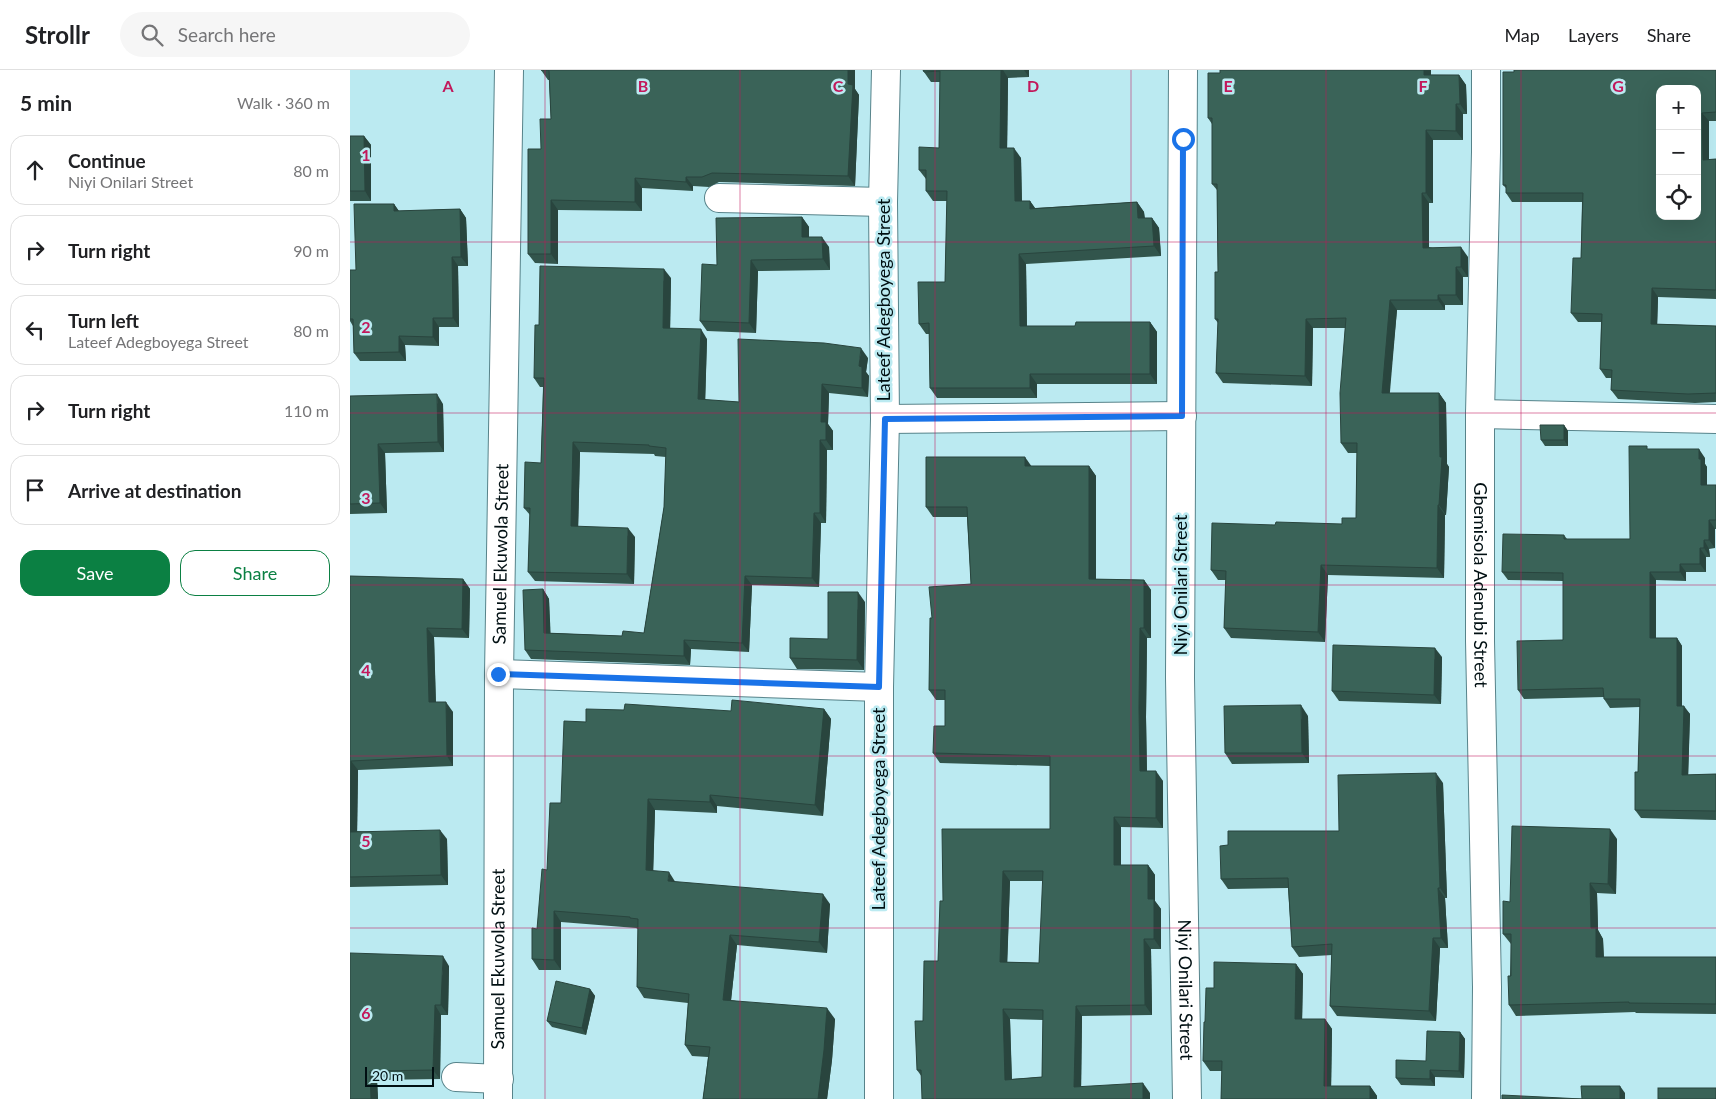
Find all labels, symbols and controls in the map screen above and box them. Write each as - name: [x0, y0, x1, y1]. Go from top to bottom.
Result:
- search box: [120, 12, 470, 57]
- text: Strollr: [25, 20, 90, 49]
- icon: search: [138, 21, 166, 49]
- text: Search here: [178, 23, 276, 46]
- text: Map: [1504, 24, 1540, 46]
- text: Layers: [1568, 24, 1619, 46]
- text: Share: [1647, 24, 1691, 46]
- text: A: [441, 76, 454, 95]
- text: B: [638, 76, 648, 95]
- text: C: [833, 76, 844, 95]
- text: D: [1027, 76, 1039, 95]
- text: E: [1223, 76, 1233, 95]
- text: F: [1418, 76, 1428, 95]
- text: G: [1612, 76, 1624, 95]
- map controls: [1656, 85, 1701, 220]
- button: +: [1656, 85, 1701, 130]
- text: 5 min: [20, 90, 72, 115]
- text: Walk · 360 m: [237, 93, 330, 112]
- route start: [1172, 128, 1195, 151]
- button: −: [1656, 130, 1701, 175]
- text: 1: [361, 145, 371, 164]
- text: Continue: [68, 149, 146, 172]
- icon: ahead: [21, 156, 49, 184]
- text: 80 m: [293, 161, 329, 180]
- text: Niyi Onilari Street: [68, 172, 193, 191]
- button: locate: [1656, 175, 1701, 220]
- street label: Lateef Adegboyega Street: [872, 198, 894, 402]
- icon: right: [21, 236, 49, 264]
- text: Turn right: [68, 239, 150, 262]
- text: 90 m: [293, 241, 329, 260]
- text: Turn left: [68, 309, 139, 332]
- icon: left: [21, 316, 49, 344]
- text: 2: [361, 317, 371, 336]
- text: 80 m: [293, 321, 329, 340]
- text: Lateef Adegboyega Street: [68, 332, 249, 351]
- icon: right: [21, 396, 49, 424]
- text: Turn right: [68, 399, 150, 422]
- text: 110 m: [284, 401, 329, 420]
- street label: Samuel Ekuwola Street: [487, 463, 512, 645]
- icon: arrive: [21, 476, 49, 504]
- text: Arrive at destination: [68, 479, 241, 502]
- street label: Gbemisola Adenubi Street: [1470, 482, 1493, 688]
- text: 3: [361, 488, 371, 507]
- street label: Niyi Onilari Street: [1169, 514, 1191, 655]
- button: Save: [20, 550, 170, 596]
- button: Share: [180, 550, 330, 596]
- text: 4: [361, 660, 371, 679]
- route end: [487, 663, 510, 686]
- street label: Lateef Adegboyega Street: [867, 707, 889, 911]
- text: 5: [361, 831, 371, 850]
- street label: Samuel Ekuwola Street: [486, 868, 509, 1049]
- street label: Niyi Onilari Street: [1174, 919, 1198, 1061]
- text: 6: [361, 1003, 371, 1022]
- scale bar: [365, 1064, 434, 1087]
- text: 20 m: [372, 1067, 403, 1084]

